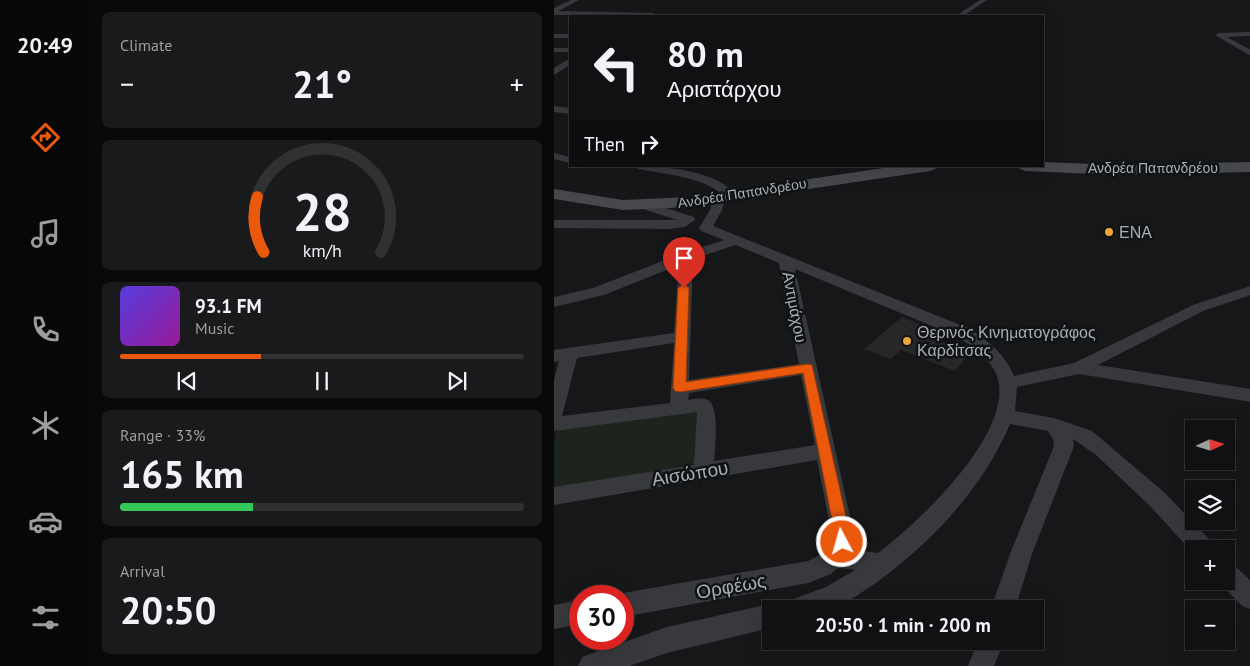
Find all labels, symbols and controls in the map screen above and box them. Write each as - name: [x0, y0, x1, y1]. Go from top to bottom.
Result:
- text: 20:49: [17, 31, 73, 59]
- text: 80 m: [667, 31, 744, 77]
- text: Climate: [120, 35, 172, 55]
- icon: left: [584, 35, 649, 100]
- text: 21°: [292, 59, 352, 108]
- text: −: [120, 65, 134, 102]
- text: +: [510, 65, 524, 102]
- text: Αριστάρχου: [667, 75, 782, 103]
- icon: directions: [28, 120, 63, 155]
- icon: right: [635, 130, 663, 158]
- text: Then: [584, 132, 625, 156]
- street label: Ανδρέα Παπανδρέου: [1088, 159, 1218, 177]
- street label: Ανδρέα Παπανδρέου: [676, 174, 808, 212]
- text: 28: [293, 178, 351, 245]
- icon: music: [28, 216, 63, 251]
- place label: ΕΝΑ: [1119, 222, 1152, 242]
- marker: ΕΝΑ: [1103, 226, 1115, 238]
- pin: [663, 237, 705, 288]
- text: km/h: [302, 239, 342, 262]
- icon: arrive: [670, 244, 698, 272]
- street label: Αντιμάχου: [778, 270, 812, 344]
- text: 93.1 FM: [195, 294, 262, 318]
- icon: phone: [28, 312, 63, 347]
- text: Music: [195, 318, 235, 338]
- place label: Θερινός Κινηματογράφος Καρδίτσας: [917, 322, 1096, 360]
- marker: Θερινός Κινηματογράφος Καρδίτσας: [901, 335, 913, 347]
- icon: previous: [173, 367, 201, 395]
- icon: pause: [308, 367, 336, 395]
- icon: next: [443, 367, 471, 395]
- icon: climate: [28, 408, 63, 443]
- north arrow: [1185, 420, 1235, 470]
- map controls: [1185, 420, 1235, 650]
- text: Range · 33%: [120, 425, 205, 445]
- text: 165 km: [120, 449, 244, 498]
- street label: Αισώπου: [650, 455, 730, 491]
- button: layers: [1185, 480, 1235, 530]
- icon: car: [28, 504, 63, 539]
- position arrow: [815, 515, 867, 567]
- button: +: [1185, 540, 1235, 590]
- text: Arrival: [120, 561, 165, 581]
- street label: Ορφέως: [694, 568, 768, 604]
- text: 20:50: [120, 585, 216, 634]
- speed limit sign: 30: [569, 585, 634, 650]
- icon: filters: [28, 600, 63, 635]
- button: −: [1185, 600, 1235, 650]
- text: 20:50 · 1 min · 200 m: [815, 613, 991, 637]

